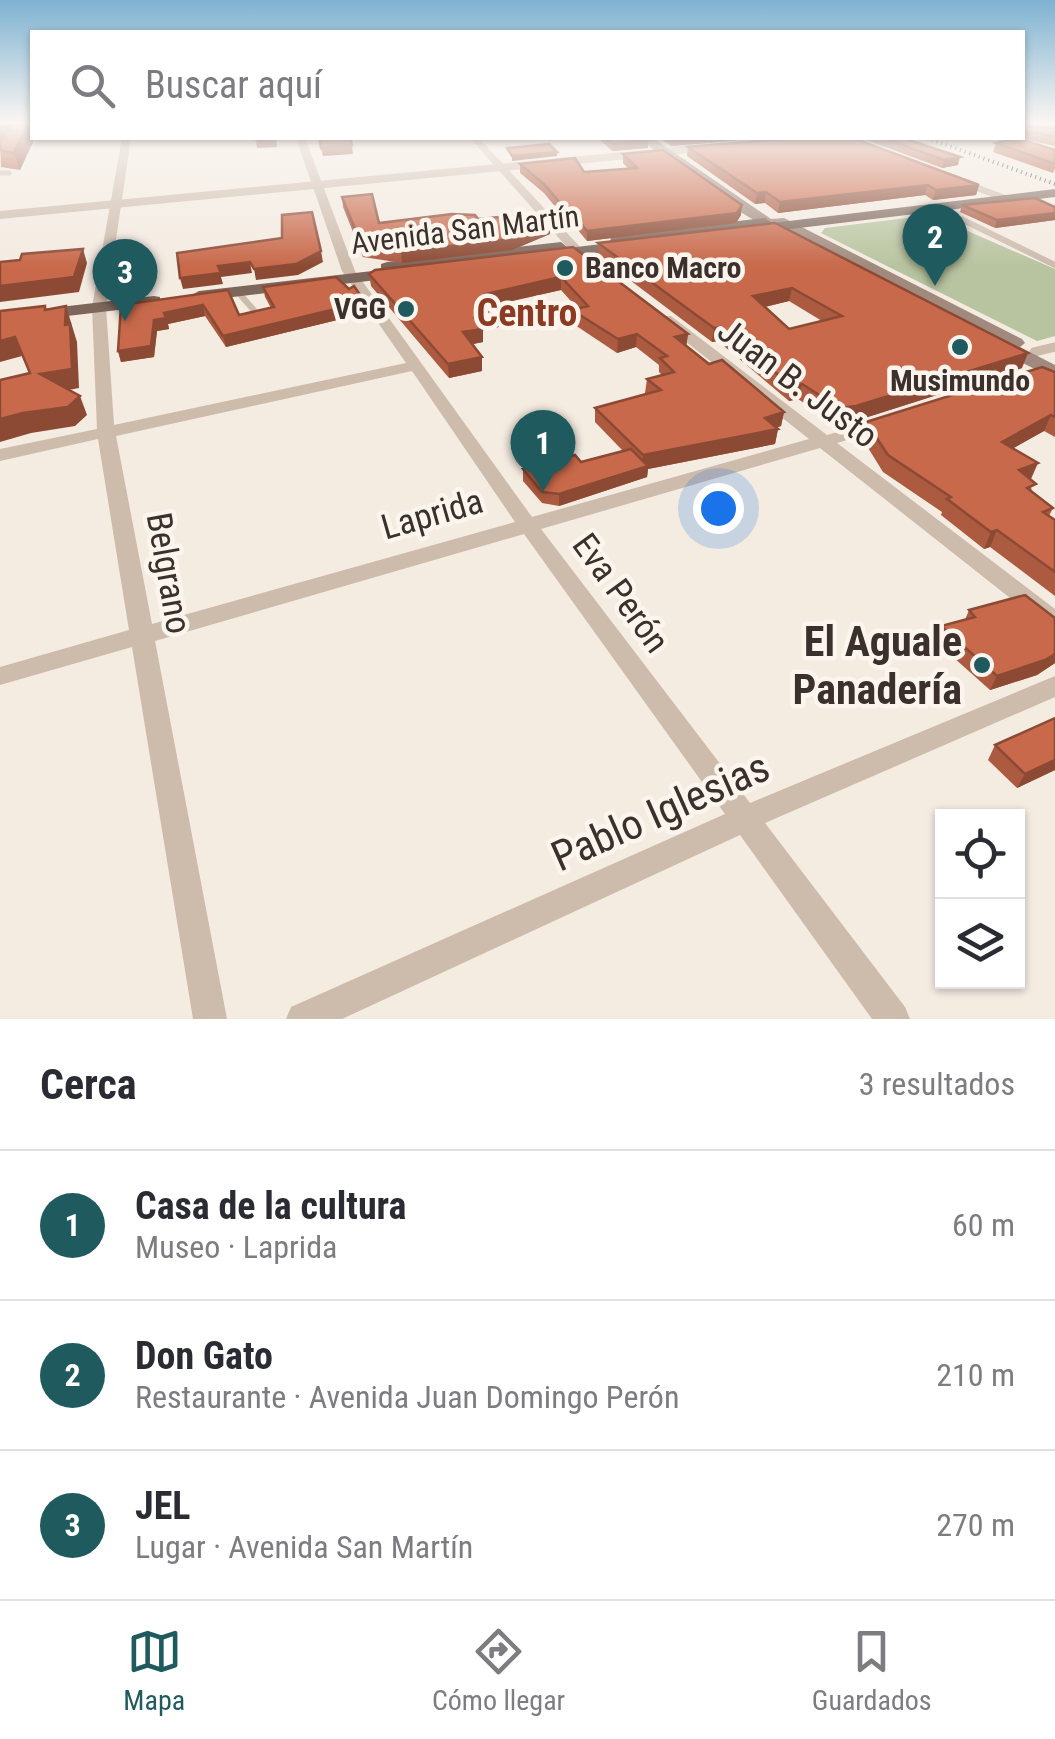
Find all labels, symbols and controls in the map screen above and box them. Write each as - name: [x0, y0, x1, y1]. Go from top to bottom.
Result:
- search box: [30, 30, 1025, 140]
- icon: search: [65, 58, 120, 113]
- text: Buscar aquí: [145, 63, 322, 107]
- street label: Avenida San Martín: [349, 198, 581, 261]
- pin: 2: [902, 204, 968, 286]
- pin: 3: [92, 238, 158, 321]
- place label: Banco Macro: [585, 250, 741, 285]
- marker: Banco Macro: [554, 257, 576, 279]
- place label: VGG: [334, 291, 386, 326]
- district label: Centro: [476, 291, 578, 335]
- marker: VGG: [395, 298, 417, 320]
- street label: Juan B. Justo: [710, 310, 886, 457]
- marker: Musimundo: [949, 336, 971, 358]
- place label: Musimundo: [890, 363, 1030, 398]
- pin: 1: [510, 410, 576, 492]
- street label: Laprida: [377, 481, 488, 548]
- your location: [693, 483, 744, 534]
- street label: Belgrano: [138, 509, 199, 637]
- street label: Eva Perón: [564, 526, 677, 661]
- place label: El Aguale Panadería: [793, 617, 962, 714]
- marker: El Aguale Panadería: [971, 654, 993, 676]
- street label: Pablo Iglesias: [544, 742, 777, 881]
- map controls: [935, 809, 1025, 989]
- button: locate: [935, 809, 1025, 899]
- button: layers: [935, 899, 1025, 989]
- text: Cerca: [40, 1060, 137, 1109]
- text: 3 resultados: [859, 1065, 1015, 1103]
- text: Casa de la cultura: [135, 1184, 407, 1228]
- text: 1: [64, 1206, 81, 1244]
- text: 60 m: [952, 1206, 1015, 1244]
- text: Museo · Laprida: [135, 1228, 337, 1266]
- text: Don Gato: [135, 1334, 273, 1378]
- text: 2: [64, 1356, 81, 1394]
- text: 210 m: [936, 1356, 1015, 1394]
- text: Restaurante · Avenida Juan Domingo Perón: [135, 1378, 679, 1416]
- text: JEL: [135, 1484, 190, 1528]
- text: 3: [64, 1506, 81, 1544]
- text: 270 m: [936, 1506, 1015, 1544]
- text: Lugar · Avenida San Martín: [135, 1528, 473, 1566]
- tab: Mapa: [123, 1624, 185, 1717]
- tab: Cómo llegar: [432, 1624, 565, 1717]
- tab: Guardados: [812, 1624, 932, 1717]

